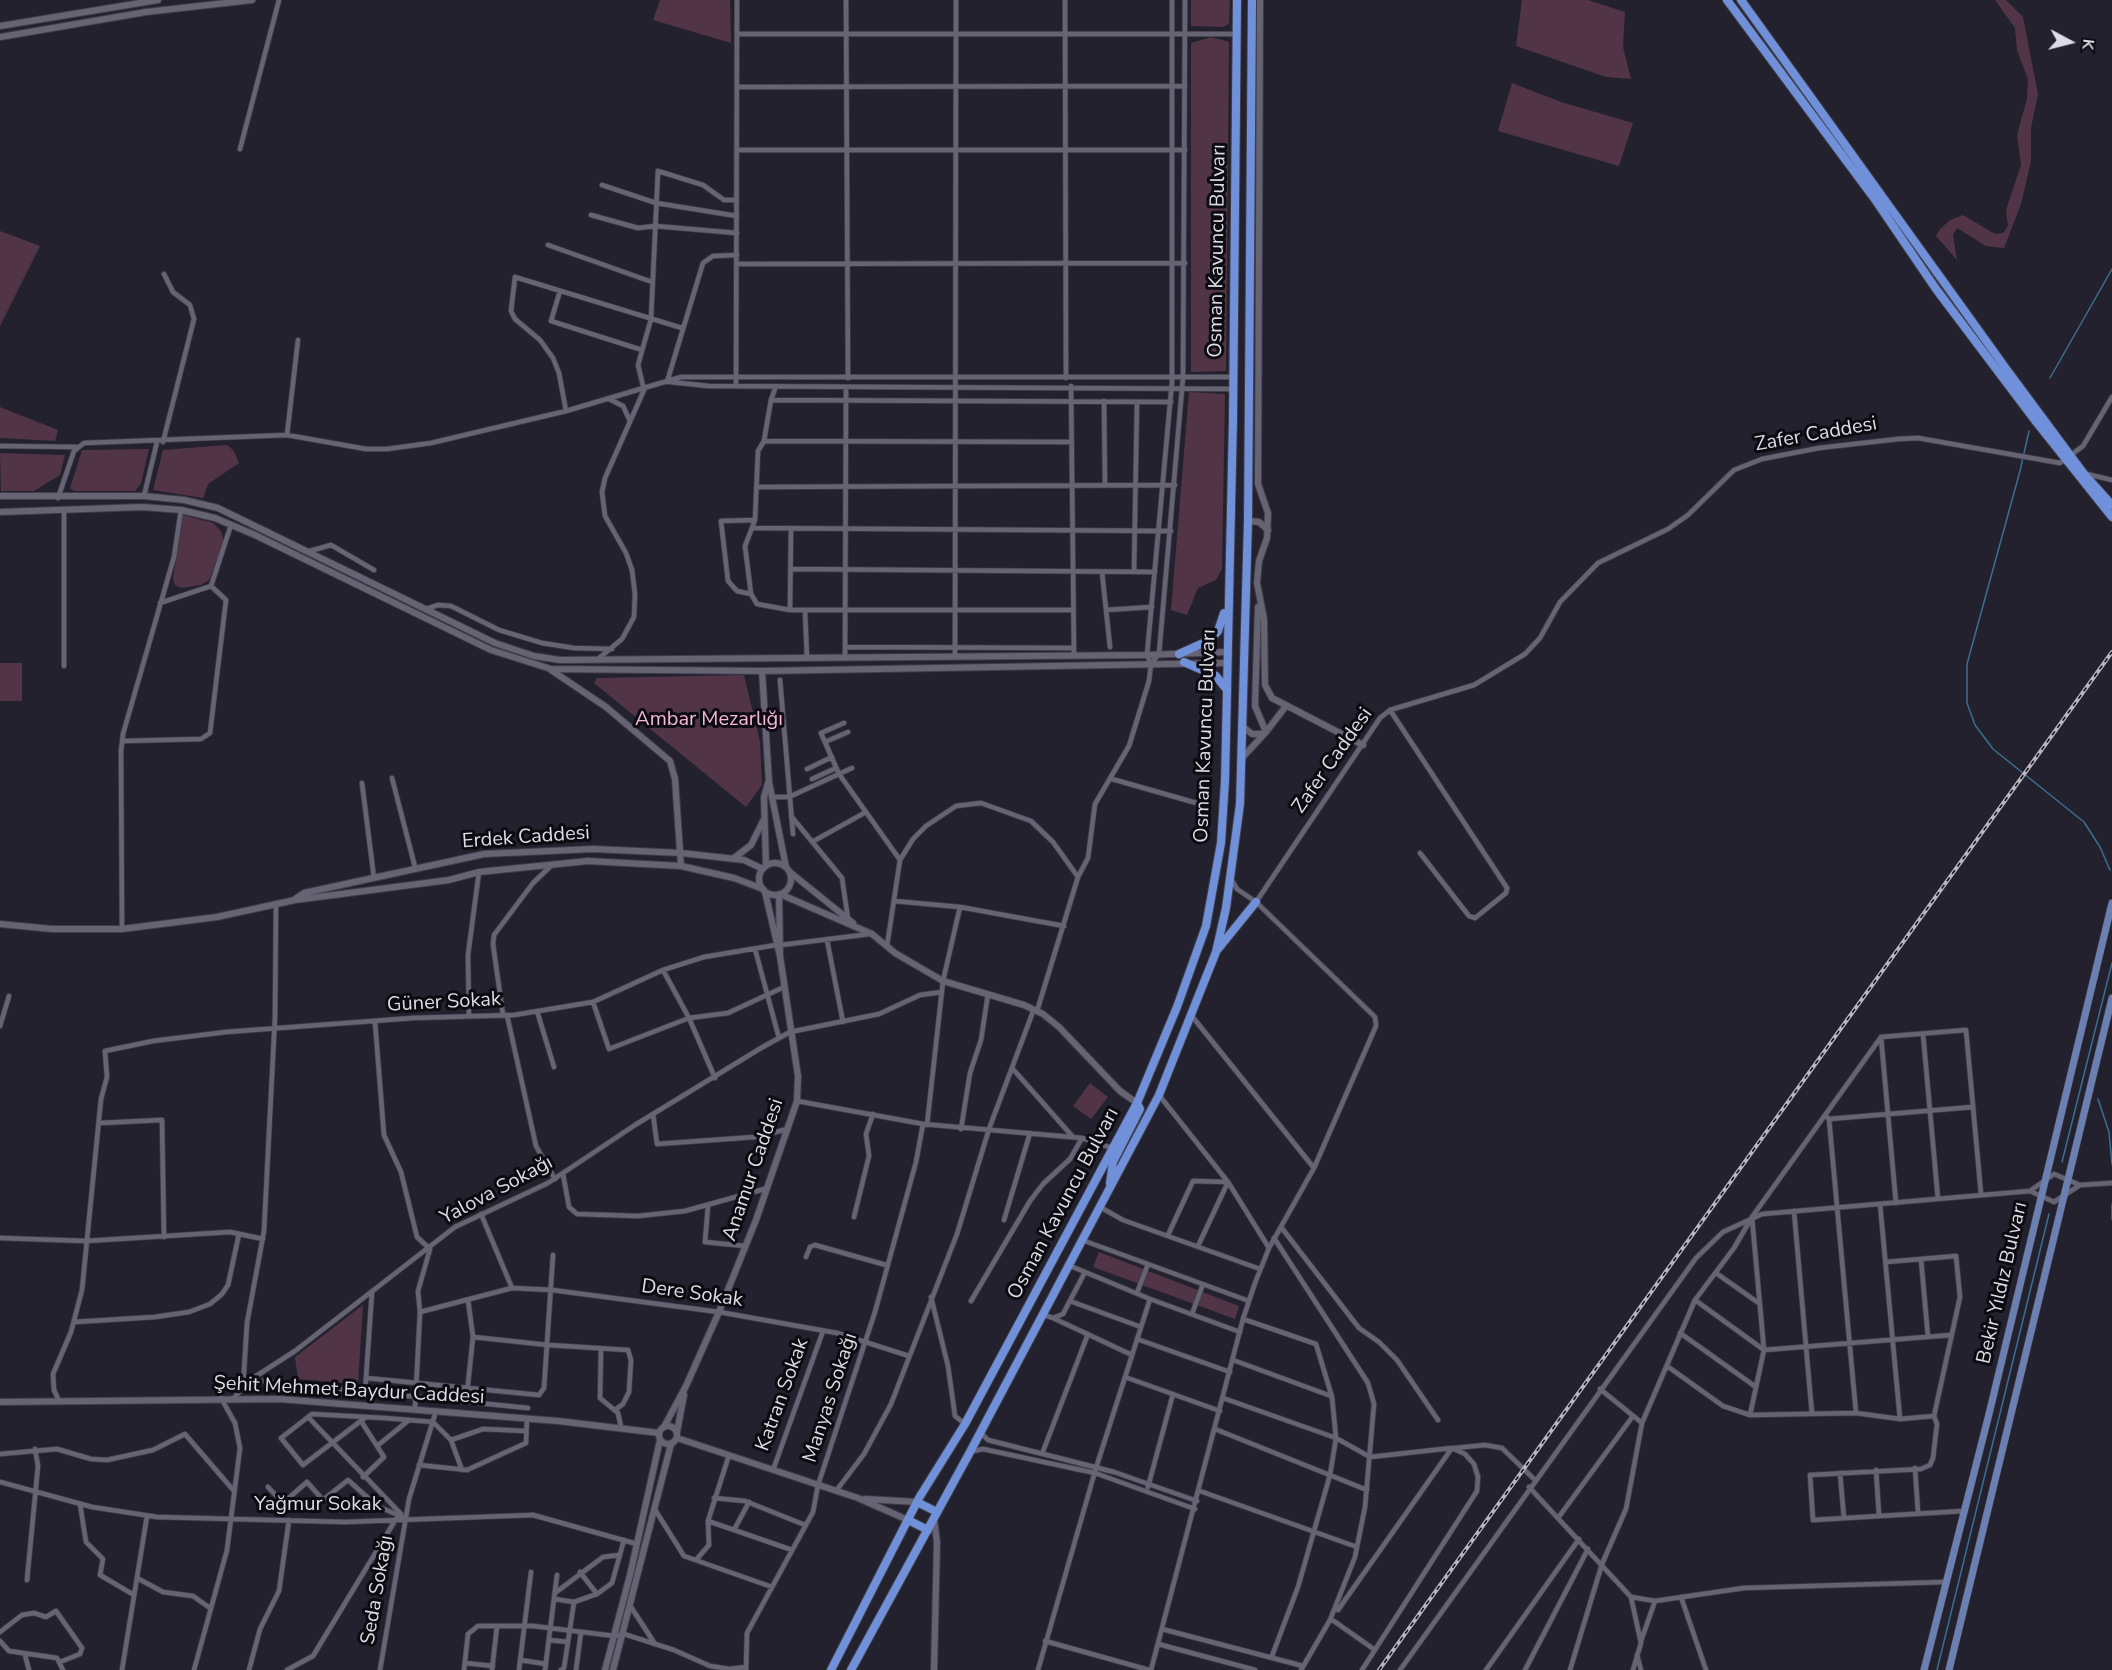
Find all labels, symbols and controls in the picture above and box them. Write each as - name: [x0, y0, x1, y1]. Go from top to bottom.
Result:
- north arrow: [2040, 12, 2100, 72]
- text: K: [2076, 38, 2099, 51]
- street label: Osman Kavuncu Bulvarı: [1204, 144, 1232, 358]
- street label: Zafer Caddesi: [1753, 412, 1879, 458]
- street label: Osman Kavuncu Bulvarı: [1190, 629, 1222, 843]
- street label: Zafer Caddesi: [1288, 704, 1378, 818]
- park label: Ambar Mezarlığı: [635, 708, 783, 732]
- street label: Erdek Caddesi: [461, 822, 591, 854]
- street label: Güner Sokak: [386, 988, 502, 1018]
- street label: Anamur Caddesi: [718, 1096, 790, 1244]
- street label: Osman Kavuncu Bulvarı: [1003, 1104, 1125, 1304]
- street label: Yalova Sokağı: [437, 1151, 557, 1231]
- street label: Bekir Yıldız Bulvarı: [1973, 1200, 2033, 1366]
- street label: Dere Sokak: [640, 1275, 744, 1313]
- street label: Manyas Sokağı: [799, 1330, 863, 1466]
- street label: Katran Sokak: [752, 1335, 814, 1455]
- street label: Şehit Mehmet Baydur Caddesi: [213, 1372, 485, 1410]
- street label: Yağmur Sokak: [254, 1493, 382, 1517]
- street label: Seda Sokağı: [357, 1533, 399, 1647]

